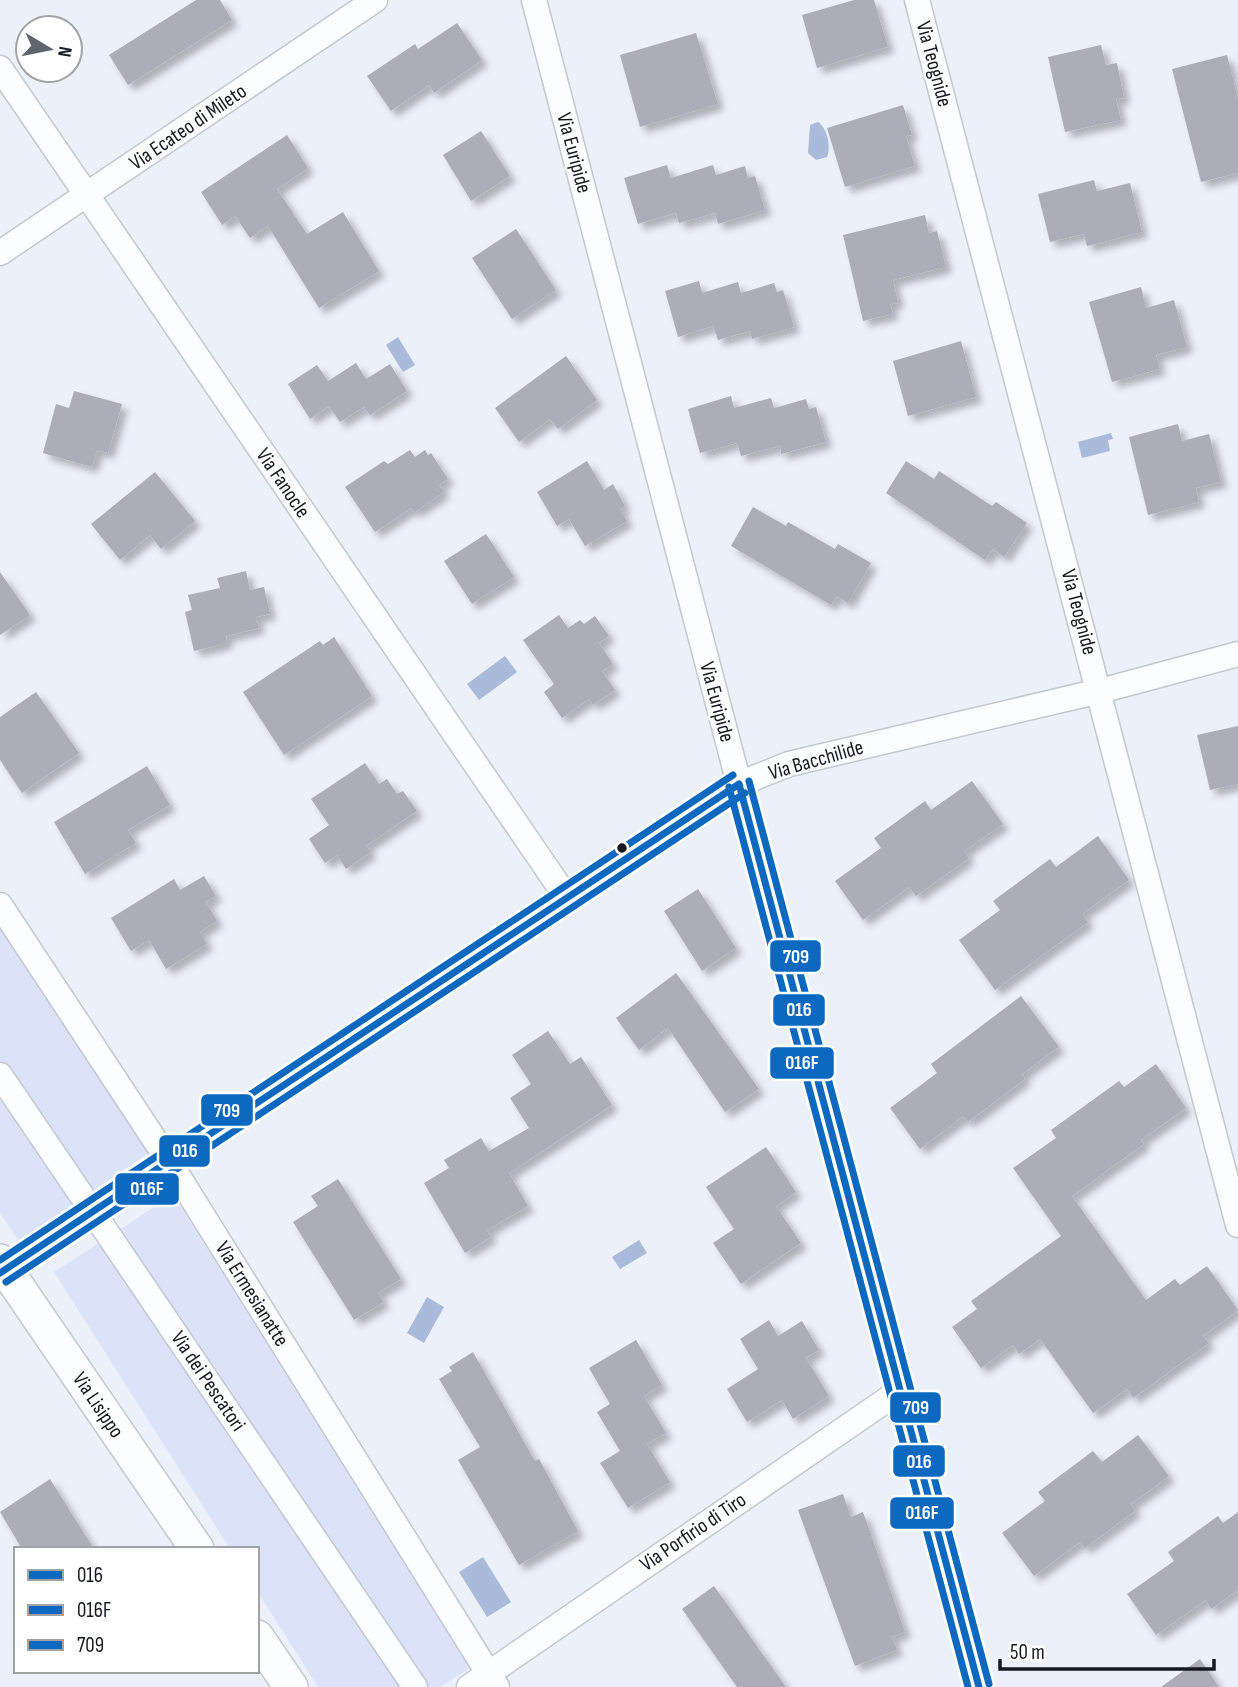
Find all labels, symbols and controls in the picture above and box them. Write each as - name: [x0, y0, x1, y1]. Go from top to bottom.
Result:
- north arrow: [14, 14, 84, 84]
- street label: Via Teognide: [911, 19, 957, 109]
- text: N: [52, 45, 76, 59]
- street label: Via Ecateo di Mileto: [125, 79, 251, 175]
- street label: Via Euripide: [551, 110, 597, 196]
- street label: Via Fanocle: [251, 443, 315, 523]
- street label: Via Teognide: [1056, 567, 1102, 657]
- street label: Via Euripide: [694, 659, 740, 745]
- street label: Via Bacchilide: [766, 735, 866, 785]
- unlabelled marker: [615, 841, 629, 855]
- line badge: 709: [769, 939, 822, 973]
- text: 709: [783, 946, 809, 969]
- line badge: 016: [772, 993, 826, 1027]
- text: 016: [786, 999, 812, 1022]
- line badge: 016F: [769, 1046, 835, 1080]
- text: 016F: [785, 1052, 819, 1075]
- line badge: 709: [200, 1093, 254, 1127]
- text: 709: [214, 1100, 240, 1123]
- line badge: 016: [158, 1134, 211, 1168]
- text: 016: [172, 1140, 198, 1163]
- line badge: 016F: [114, 1172, 180, 1206]
- text: 016F: [130, 1178, 164, 1201]
- street label: Via Ermesianatte: [210, 1237, 294, 1351]
- street label: Via dei Pescatori: [165, 1326, 251, 1436]
- street label: Via Lisippo: [67, 1367, 129, 1443]
- line badge: 709: [889, 1391, 942, 1424]
- text: 709: [903, 1397, 929, 1420]
- line badge: 016: [892, 1444, 946, 1478]
- text: 016: [906, 1451, 932, 1474]
- street label: Via Porfirio di Tiro: [635, 1487, 751, 1577]
- line badge: 016F: [889, 1496, 955, 1530]
- text: 016F: [905, 1502, 939, 1525]
- legend: [14, 1547, 259, 1673]
- text: 016: [77, 1563, 103, 1588]
- text: 016F: [77, 1598, 111, 1623]
- scale bar: [1000, 1628, 1214, 1672]
- text: 709: [77, 1633, 104, 1658]
- text: 50 m: [1010, 1640, 1045, 1665]

